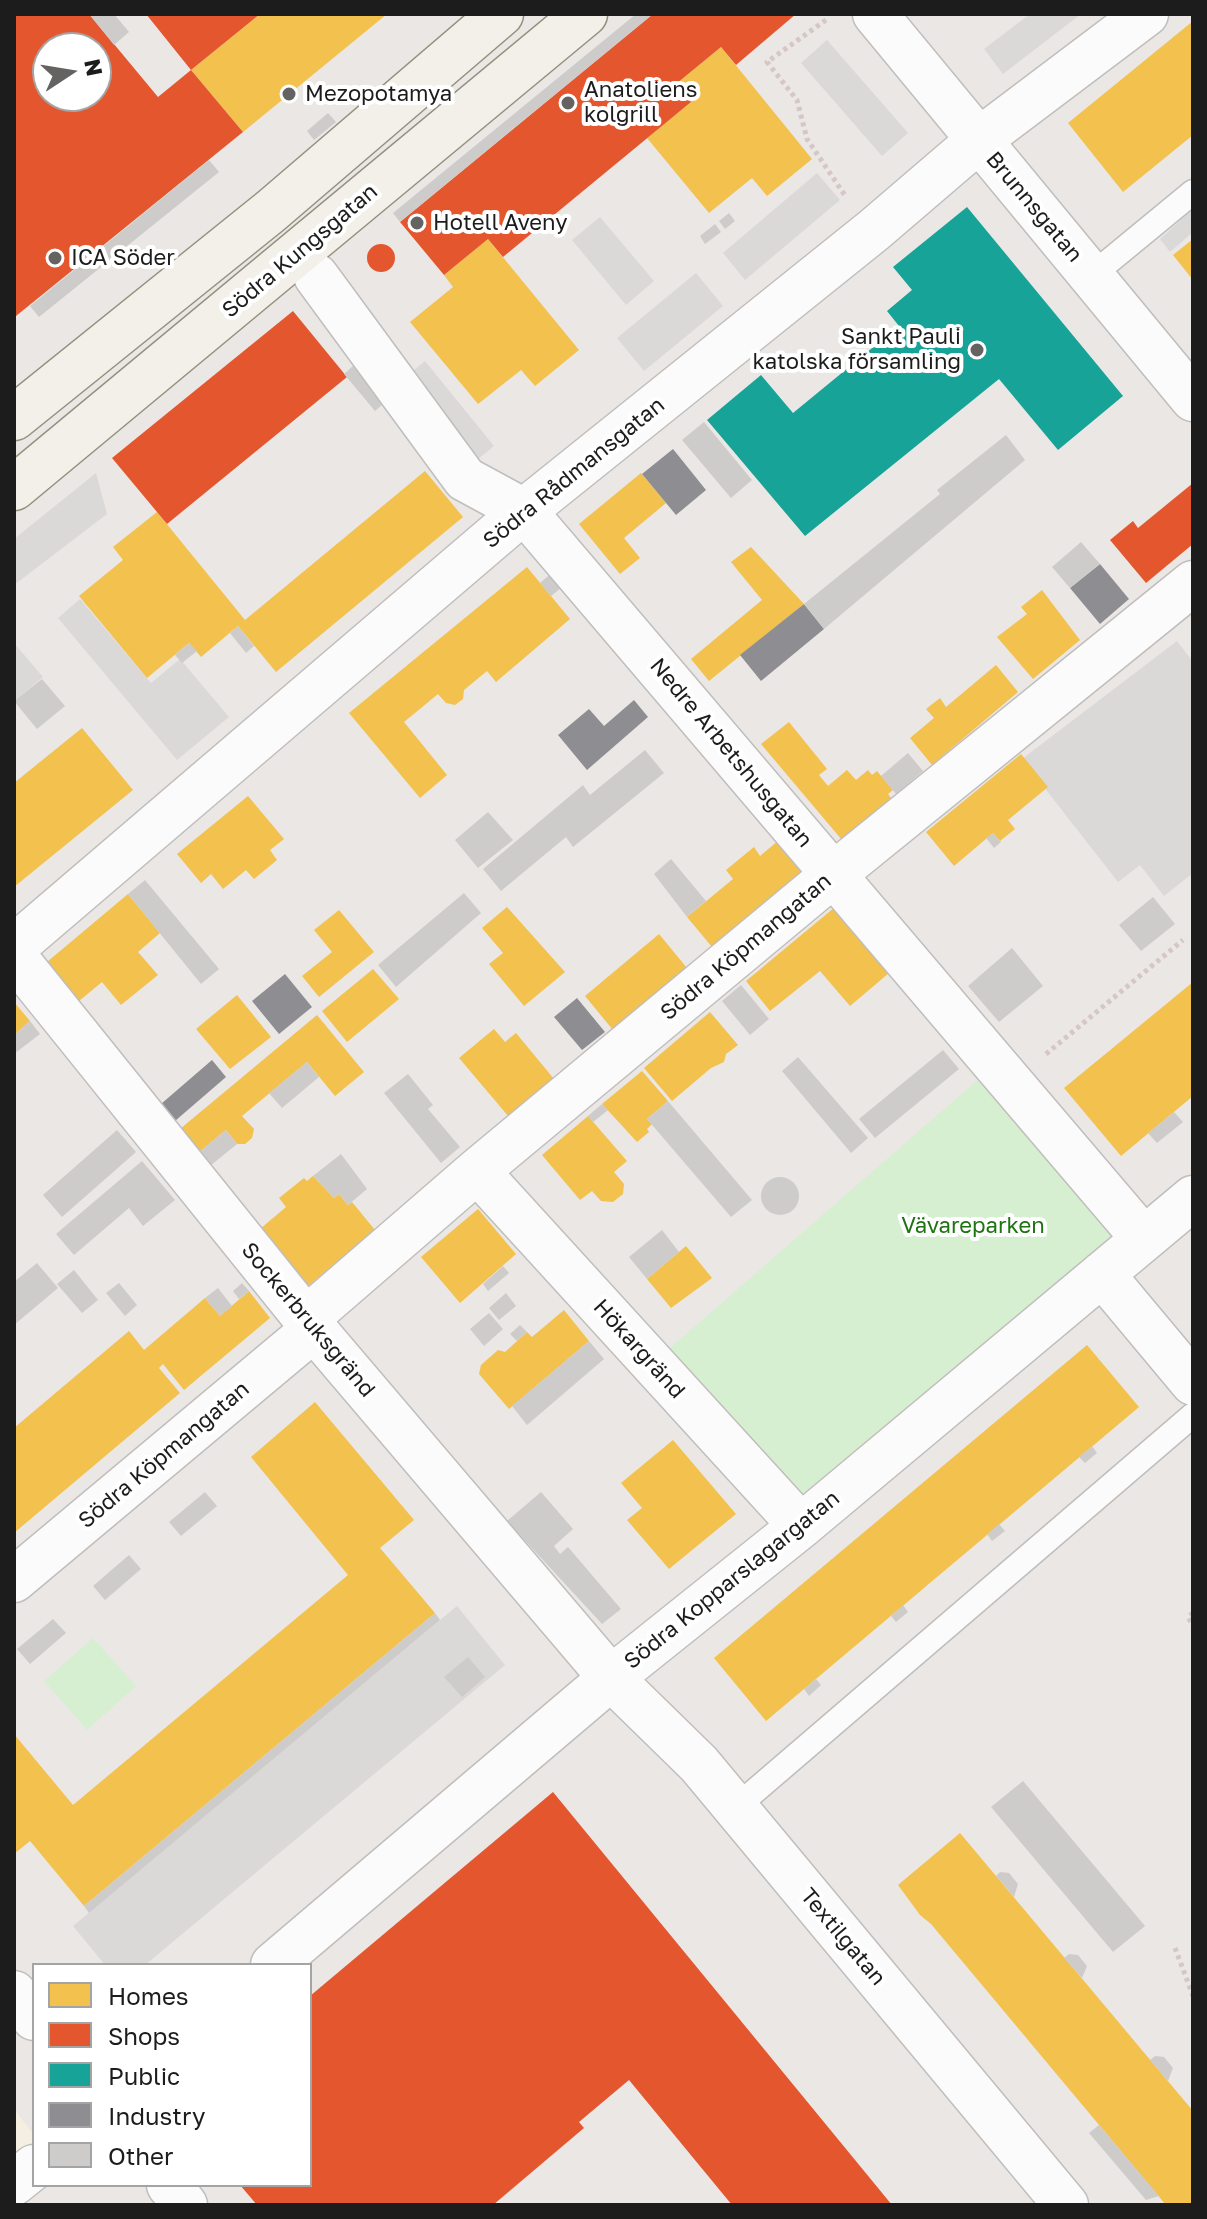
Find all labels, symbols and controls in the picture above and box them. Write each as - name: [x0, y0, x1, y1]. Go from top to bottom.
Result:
- north arrow: [32, 32, 112, 112]
- text: N: [79, 56, 109, 78]
- place label: Anatoliens kolgrill: [584, 77, 697, 128]
- place label: Mezopotamya: [305, 81, 452, 107]
- marker: Mezopotamya: [280, 85, 298, 103]
- marker: Anatoliens kolgrill: [559, 94, 577, 112]
- street label: Brunnsgatan: [980, 146, 1088, 268]
- street label: Södra Kungsgatan: [217, 178, 383, 324]
- place label: Hotell Aveny: [433, 210, 568, 236]
- marker: Hotell Aveny: [408, 214, 426, 232]
- place label: ICA Söder: [71, 245, 175, 271]
- marker: ICA Söder: [46, 249, 64, 267]
- place label: Sankt Pauli katolska församling: [753, 324, 961, 376]
- marker: Sankt Pauli katolska församling: [968, 341, 986, 359]
- street label: Södra Rådmansgatan: [478, 392, 670, 554]
- street label: Nedre Arbetshusgatan: [644, 653, 818, 853]
- street label: Södra Köpmangatan: [655, 868, 837, 1026]
- park label: Vävareparken: [901, 1213, 1045, 1239]
- street label: Sockerbruksgränd: [236, 1237, 380, 1403]
- street label: Hökargränd: [588, 1294, 690, 1404]
- street label: Södra Köpmangatan: [73, 1376, 255, 1534]
- street label: Södra Kopparslagargatan: [619, 1485, 845, 1675]
- street label: Textilgatan: [795, 1883, 891, 1991]
- legend: [32, 1963, 312, 2187]
- text: Homes: [108, 1981, 189, 2010]
- text: Shops: [108, 2021, 180, 2050]
- text: Public: [108, 2061, 180, 2090]
- text: Industry: [108, 2101, 205, 2130]
- text: Other: [108, 2141, 173, 2170]

